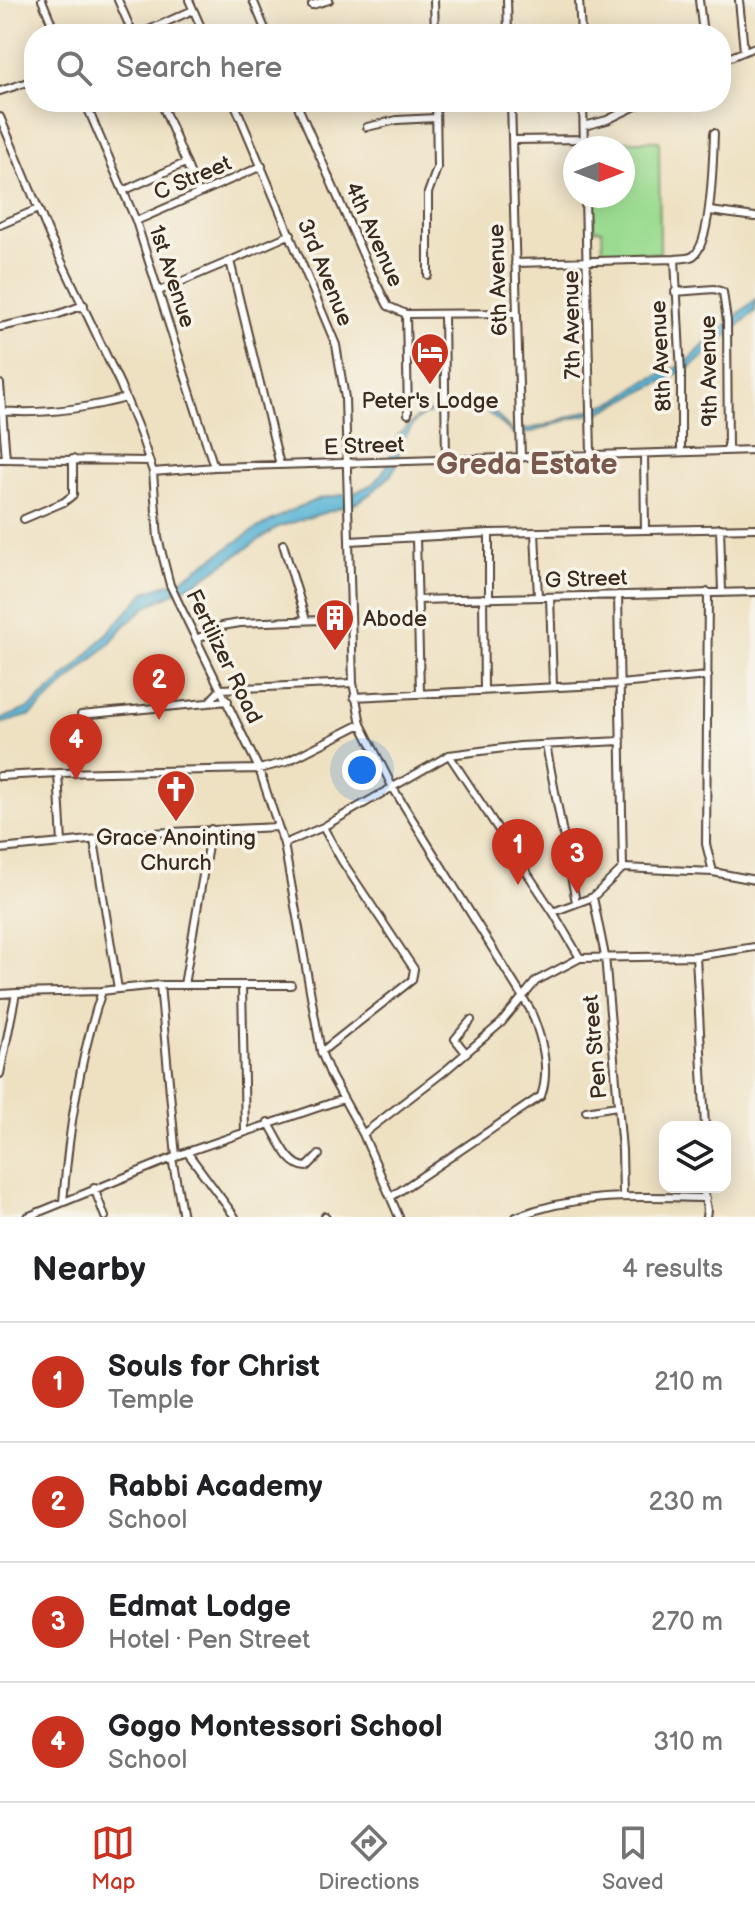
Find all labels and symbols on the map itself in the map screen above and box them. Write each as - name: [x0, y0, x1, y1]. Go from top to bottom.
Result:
- north arrow: [563, 136, 635, 208]
- street label: C Street: [150, 150, 236, 207]
- street label: 4th Avenue: [338, 178, 409, 291]
- street label: 3rd Avenue: [291, 215, 358, 330]
- street label: 1st Avenue: [142, 222, 201, 331]
- street label: 6th Avenue: [483, 223, 514, 336]
- street label: 7th Avenue: [558, 270, 587, 380]
- street label: 8th Avenue: [645, 300, 678, 412]
- street label: 9th Avenue: [695, 315, 724, 427]
- hotel icon: Peter's Lodge: [409, 331, 451, 386]
- place label: Peter's Lodge: [362, 388, 498, 415]
- street label: E Street: [323, 432, 405, 461]
- district label: Greda Estate: [436, 447, 618, 483]
- street label: G Street: [544, 565, 628, 594]
- street label: Fertilizer Road: [180, 585, 268, 728]
- building icon: Abode: [314, 597, 356, 652]
- place label: Abode: [363, 606, 427, 633]
- pin: 2: [133, 654, 185, 720]
- pin: 4: [50, 714, 102, 780]
- your location: [342, 750, 382, 790]
- church icon: Grace Anointing Church: [155, 768, 197, 823]
- pin: 1: [492, 819, 544, 885]
- place label: Grace Anointing Church: [96, 825, 256, 877]
- pin: 3: [551, 828, 603, 894]
- street label: Pen Street: [577, 993, 613, 1100]

